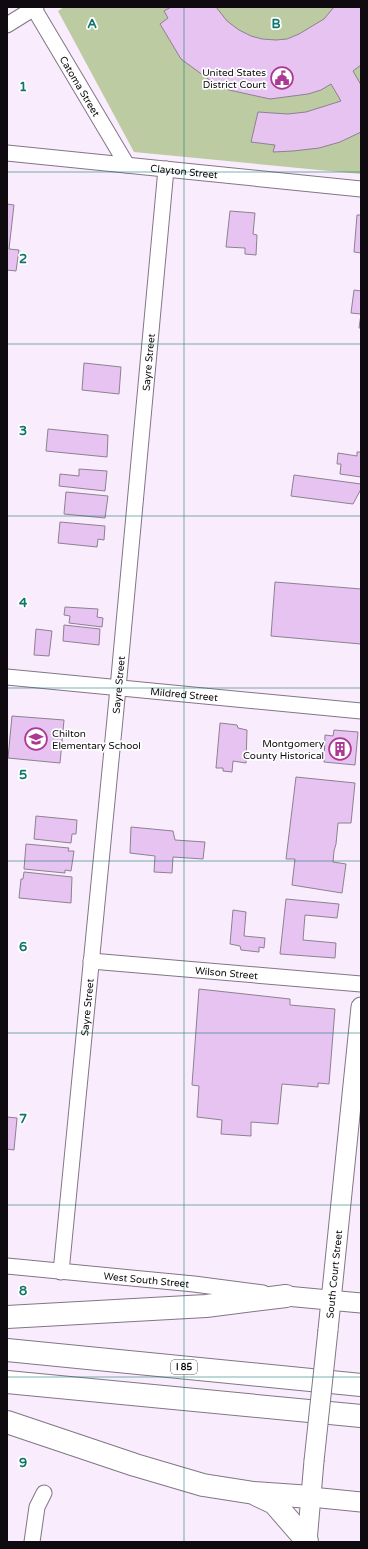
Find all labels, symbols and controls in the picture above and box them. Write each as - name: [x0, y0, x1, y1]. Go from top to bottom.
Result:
- text: A: [87, 16, 97, 32]
- text: B: [271, 16, 281, 32]
- street label: Catoma Street: [57, 54, 102, 119]
- public building icon: United States District Court: [269, 65, 295, 91]
- place label: United States District Court: [202, 67, 266, 91]
- text: 1: [19, 79, 27, 95]
- street label: Clayton Street: [150, 163, 218, 181]
- text: 2: [19, 251, 27, 267]
- street label: Sayre Street: [140, 333, 158, 392]
- text: 3: [19, 423, 27, 439]
- text: 4: [19, 595, 28, 611]
- street label: Sayre Street: [111, 655, 128, 714]
- street label: Mildred Street: [150, 686, 219, 704]
- school or university icon: Chilton Elementary School: [23, 726, 49, 752]
- place label: Chilton Elementary School: [52, 728, 141, 752]
- building icon: Montgomery County Historical: [327, 736, 353, 762]
- place label: Montgomery County Historical: [243, 738, 325, 762]
- text: 5: [19, 767, 27, 783]
- text: 6: [19, 939, 27, 955]
- street label: Wilson Street: [194, 965, 259, 982]
- street label: Sayre Street: [79, 978, 97, 1037]
- text: 7: [19, 1111, 27, 1127]
- street label: South Court Street: [324, 1229, 345, 1319]
- street label: West South Street: [103, 1270, 190, 1291]
- text: 8: [19, 1283, 27, 1299]
- road number: I 85: [171, 1360, 197, 1374]
- text: 9: [19, 1455, 27, 1471]

